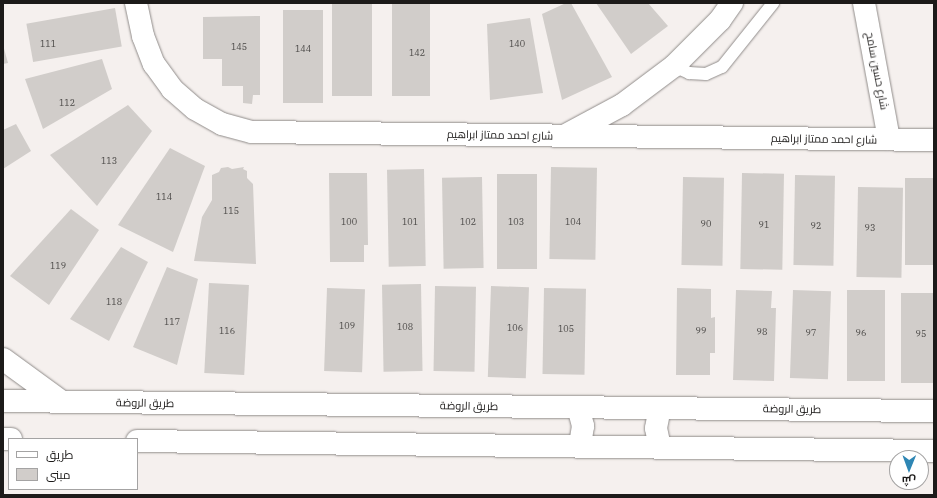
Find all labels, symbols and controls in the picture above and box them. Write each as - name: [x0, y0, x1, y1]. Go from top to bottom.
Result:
- street label: شارع حسين سامح: [863, 31, 891, 111]
- house number: 111: [40, 39, 56, 49]
- house number: 140: [509, 39, 525, 49]
- house number: 145: [231, 42, 247, 52]
- house number: 144: [295, 44, 311, 54]
- house number: 142: [409, 48, 425, 58]
- house number: 112: [59, 98, 75, 108]
- street label: شارع احمد ممتاز ابراهيم: [447, 127, 553, 143]
- street label: شارع احمد ممتاز ابراهيم: [771, 131, 877, 147]
- house number: 113: [101, 156, 117, 166]
- house number: 114: [156, 192, 172, 202]
- house number: 115: [223, 206, 239, 216]
- house number: 100: [341, 217, 357, 227]
- house number: 101: [402, 217, 418, 227]
- house number: 102: [460, 217, 476, 227]
- house number: 103: [508, 217, 524, 227]
- house number: 104: [565, 217, 581, 227]
- house number: 90: [701, 219, 711, 229]
- house number: 91: [759, 220, 769, 230]
- house number: 92: [811, 221, 821, 231]
- house number: 93: [865, 223, 875, 233]
- house number: 119: [50, 261, 66, 271]
- house number: 118: [106, 297, 122, 307]
- house number: 117: [164, 317, 180, 327]
- house number: 109: [339, 321, 355, 331]
- house number: 108: [397, 322, 413, 332]
- house number: 106: [507, 323, 523, 333]
- house number: 105: [558, 324, 574, 334]
- house number: 116: [219, 326, 235, 336]
- house number: 99: [696, 326, 706, 336]
- house number: 98: [757, 327, 767, 337]
- house number: 97: [806, 328, 816, 338]
- house number: 96: [856, 328, 866, 338]
- house number: 95: [916, 329, 926, 339]
- street label: طريق الروضة: [116, 396, 174, 410]
- street label: طريق الروضة: [440, 399, 498, 413]
- street label: طريق الروضة: [763, 402, 821, 416]
- legend: [8, 438, 138, 490]
- text: طريق: [46, 447, 73, 462]
- north arrow: [889, 450, 929, 490]
- text: مبنى: [46, 467, 71, 482]
- text: ش: [902, 474, 916, 488]

